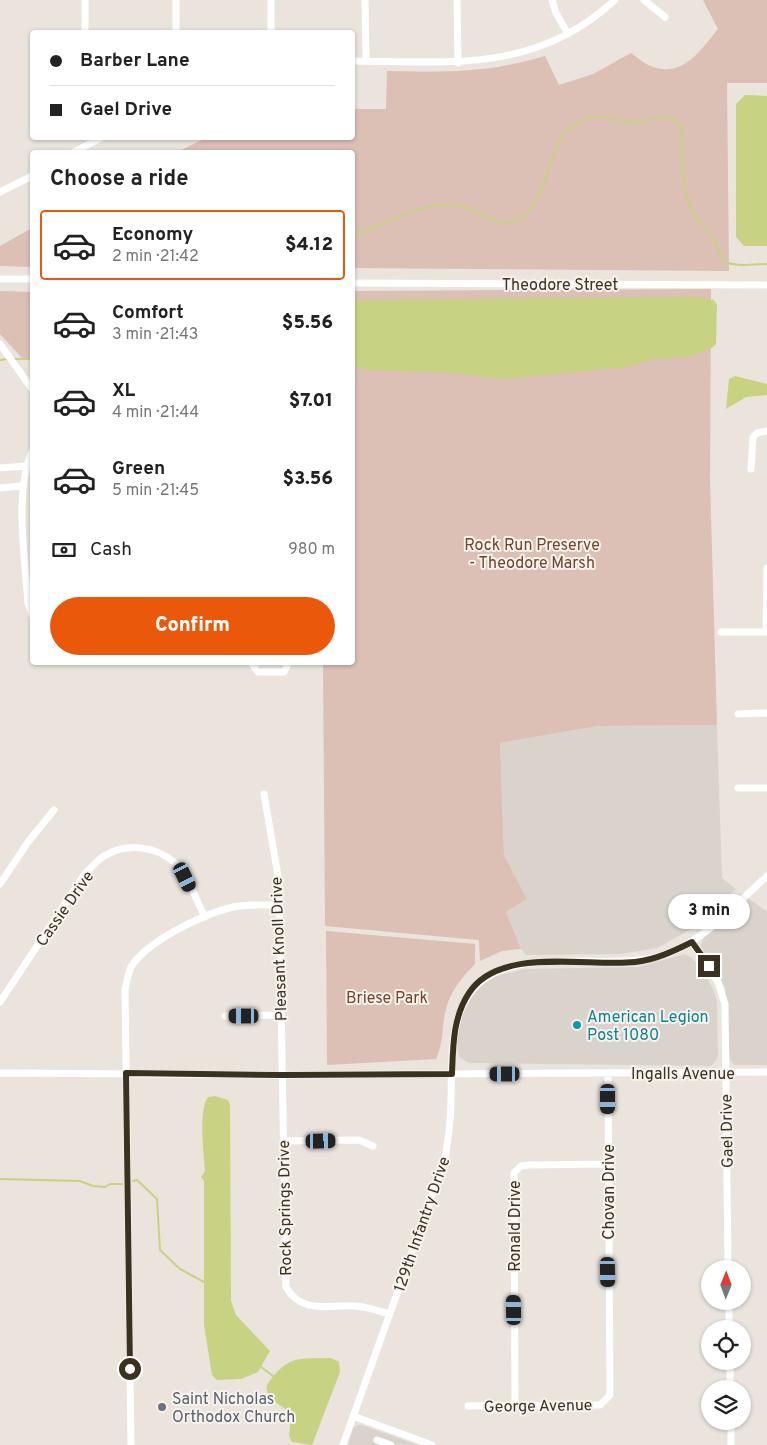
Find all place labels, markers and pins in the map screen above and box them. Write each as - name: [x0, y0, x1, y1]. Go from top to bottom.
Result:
- place label: American Legion Post 1080: [587, 1008, 709, 1046]
- marker: American Legion Post 1080: [571, 1019, 583, 1031]
- place label: Saint Nicholas Orthodox Church: [172, 1390, 295, 1428]
- marker: Saint Nicholas Orthodox Church: [156, 1401, 168, 1413]

